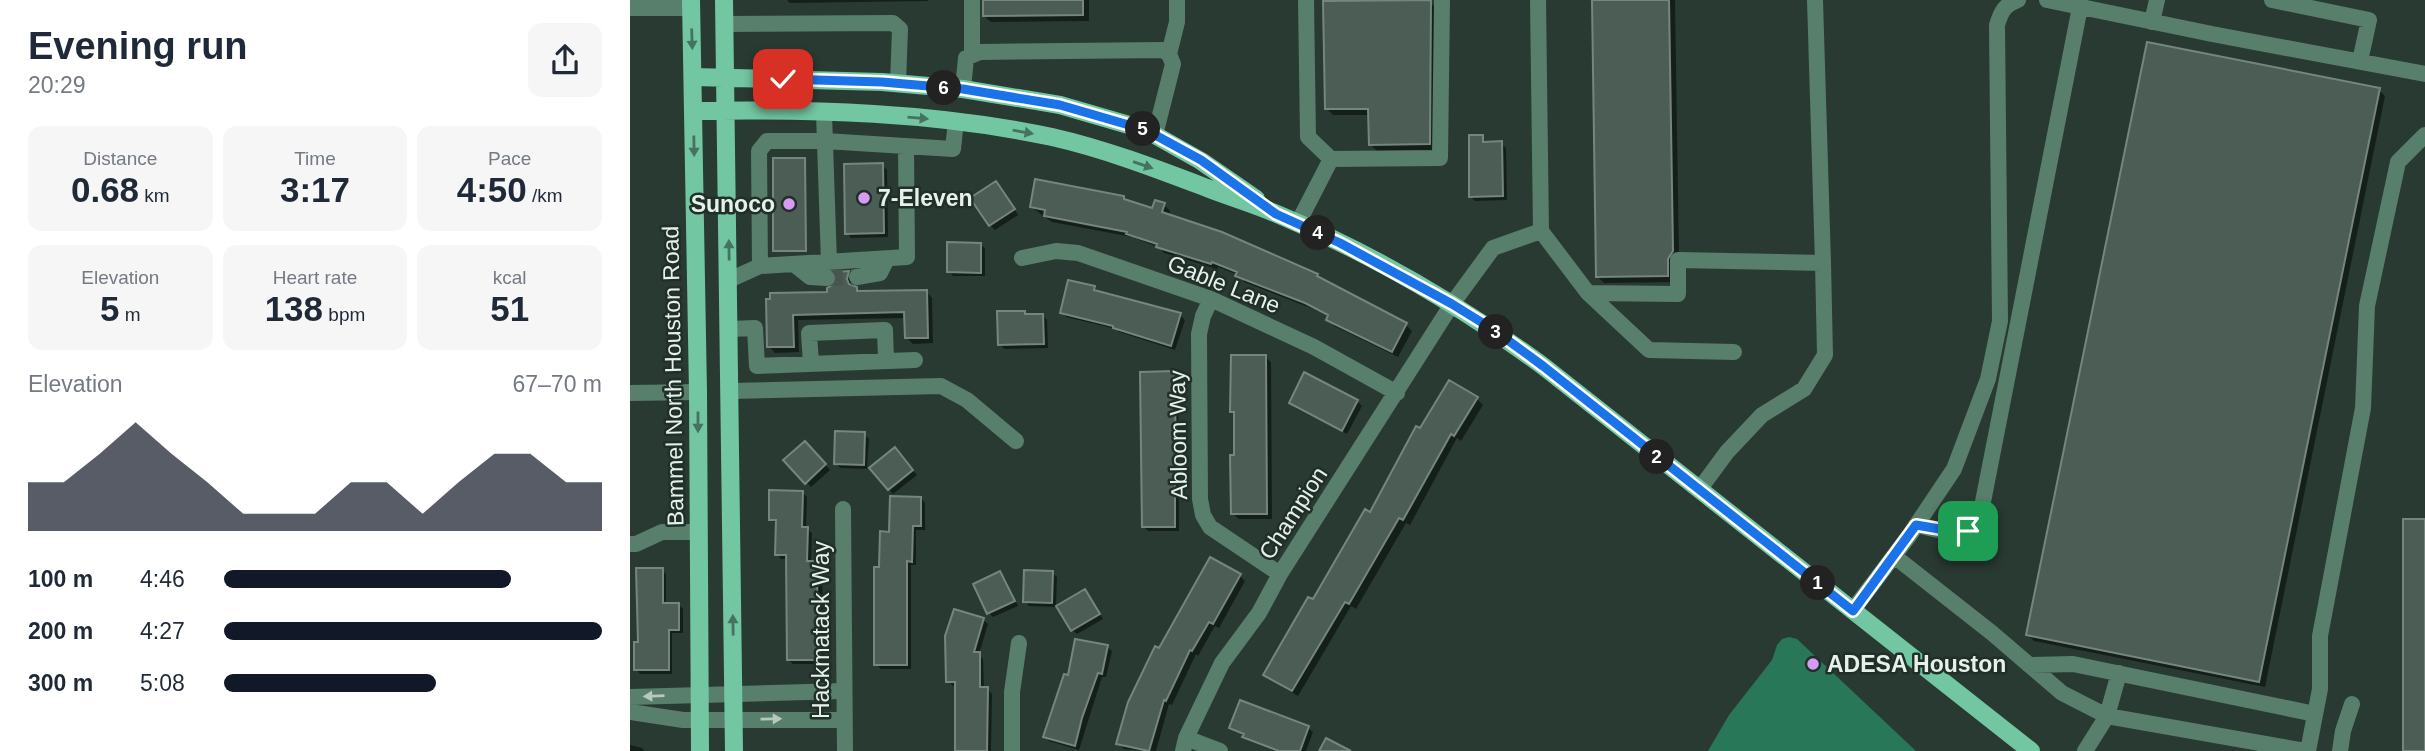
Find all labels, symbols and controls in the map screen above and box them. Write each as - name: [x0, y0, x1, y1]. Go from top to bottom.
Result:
- button: share: [528, 23, 602, 97]
- text: Evening run: [28, 25, 248, 67]
- one-way arrow: [686, 28, 697, 50]
- pin: [753, 49, 813, 109]
- icon: check: [764, 60, 802, 98]
- pin: 6: [926, 70, 962, 106]
- text: 20:29: [28, 72, 86, 98]
- text: 6: [938, 77, 949, 98]
- pin: 5: [1126, 111, 1160, 146]
- one-way arrow: [907, 113, 929, 124]
- text: 5: [1137, 118, 1148, 139]
- one-way arrow: [1012, 127, 1034, 138]
- one-way arrow: [689, 135, 700, 157]
- text: Distance: [83, 148, 157, 169]
- text: Time: [294, 148, 336, 169]
- text: Pace: [488, 148, 531, 169]
- one-way arrow: [1133, 160, 1154, 171]
- text: 0.68: [71, 170, 139, 209]
- text: 3:17: [280, 170, 350, 209]
- text: 4:50: [457, 170, 527, 209]
- text: km: [139, 185, 170, 206]
- text: /km: [527, 185, 563, 206]
- place label: 7-Eleven: [878, 185, 973, 211]
- marker: 7-Eleven: [856, 190, 872, 206]
- place label: Sunoco: [691, 191, 775, 217]
- marker: Sunoco: [781, 196, 797, 212]
- pin: 4: [1300, 216, 1336, 250]
- text: 4: [1312, 222, 1323, 243]
- street label: Bammel North Houston Road: [657, 226, 689, 526]
- one-way arrow: [723, 238, 735, 260]
- street label: Gable Lane: [1164, 250, 1284, 318]
- text: Elevation: [81, 267, 159, 288]
- text: Heart rate: [273, 267, 357, 288]
- text: kcal: [493, 267, 527, 288]
- text: 5: [100, 289, 120, 328]
- text: 138: [265, 289, 323, 328]
- text: 51: [490, 289, 529, 328]
- text: m: [120, 304, 141, 325]
- text: bpm: [323, 304, 365, 325]
- pin: 3: [1478, 314, 1514, 350]
- text: 3: [1490, 321, 1501, 342]
- street label: Abloom Way: [1164, 370, 1192, 500]
- text: Elevation: [28, 371, 123, 397]
- text: 67–70 m: [512, 371, 602, 397]
- one-way arrow: [692, 411, 704, 433]
- pin: 2: [1640, 440, 1674, 475]
- text: 2: [1651, 446, 1662, 467]
- street label: Champion: [1254, 462, 1332, 564]
- pin: [1938, 501, 1998, 561]
- icon: arrive: [1949, 512, 1987, 550]
- street label: Hackmatack Way: [808, 540, 834, 719]
- text: 100 m: [28, 566, 93, 592]
- text: 4:46: [140, 566, 185, 592]
- pin: 1: [1800, 566, 1836, 600]
- text: 1: [1812, 572, 1823, 593]
- one-way arrow: [727, 614, 739, 636]
- text: 200 m: [28, 618, 93, 644]
- text: 4:27: [140, 618, 185, 644]
- place label: ADESA Houston: [1827, 651, 2006, 677]
- marker: ADESA Houston: [1805, 656, 1821, 672]
- text: 300 m: [28, 670, 93, 696]
- text: 5:08: [140, 670, 185, 696]
- one-way arrow: [642, 690, 664, 701]
- one-way arrow: [760, 713, 782, 724]

